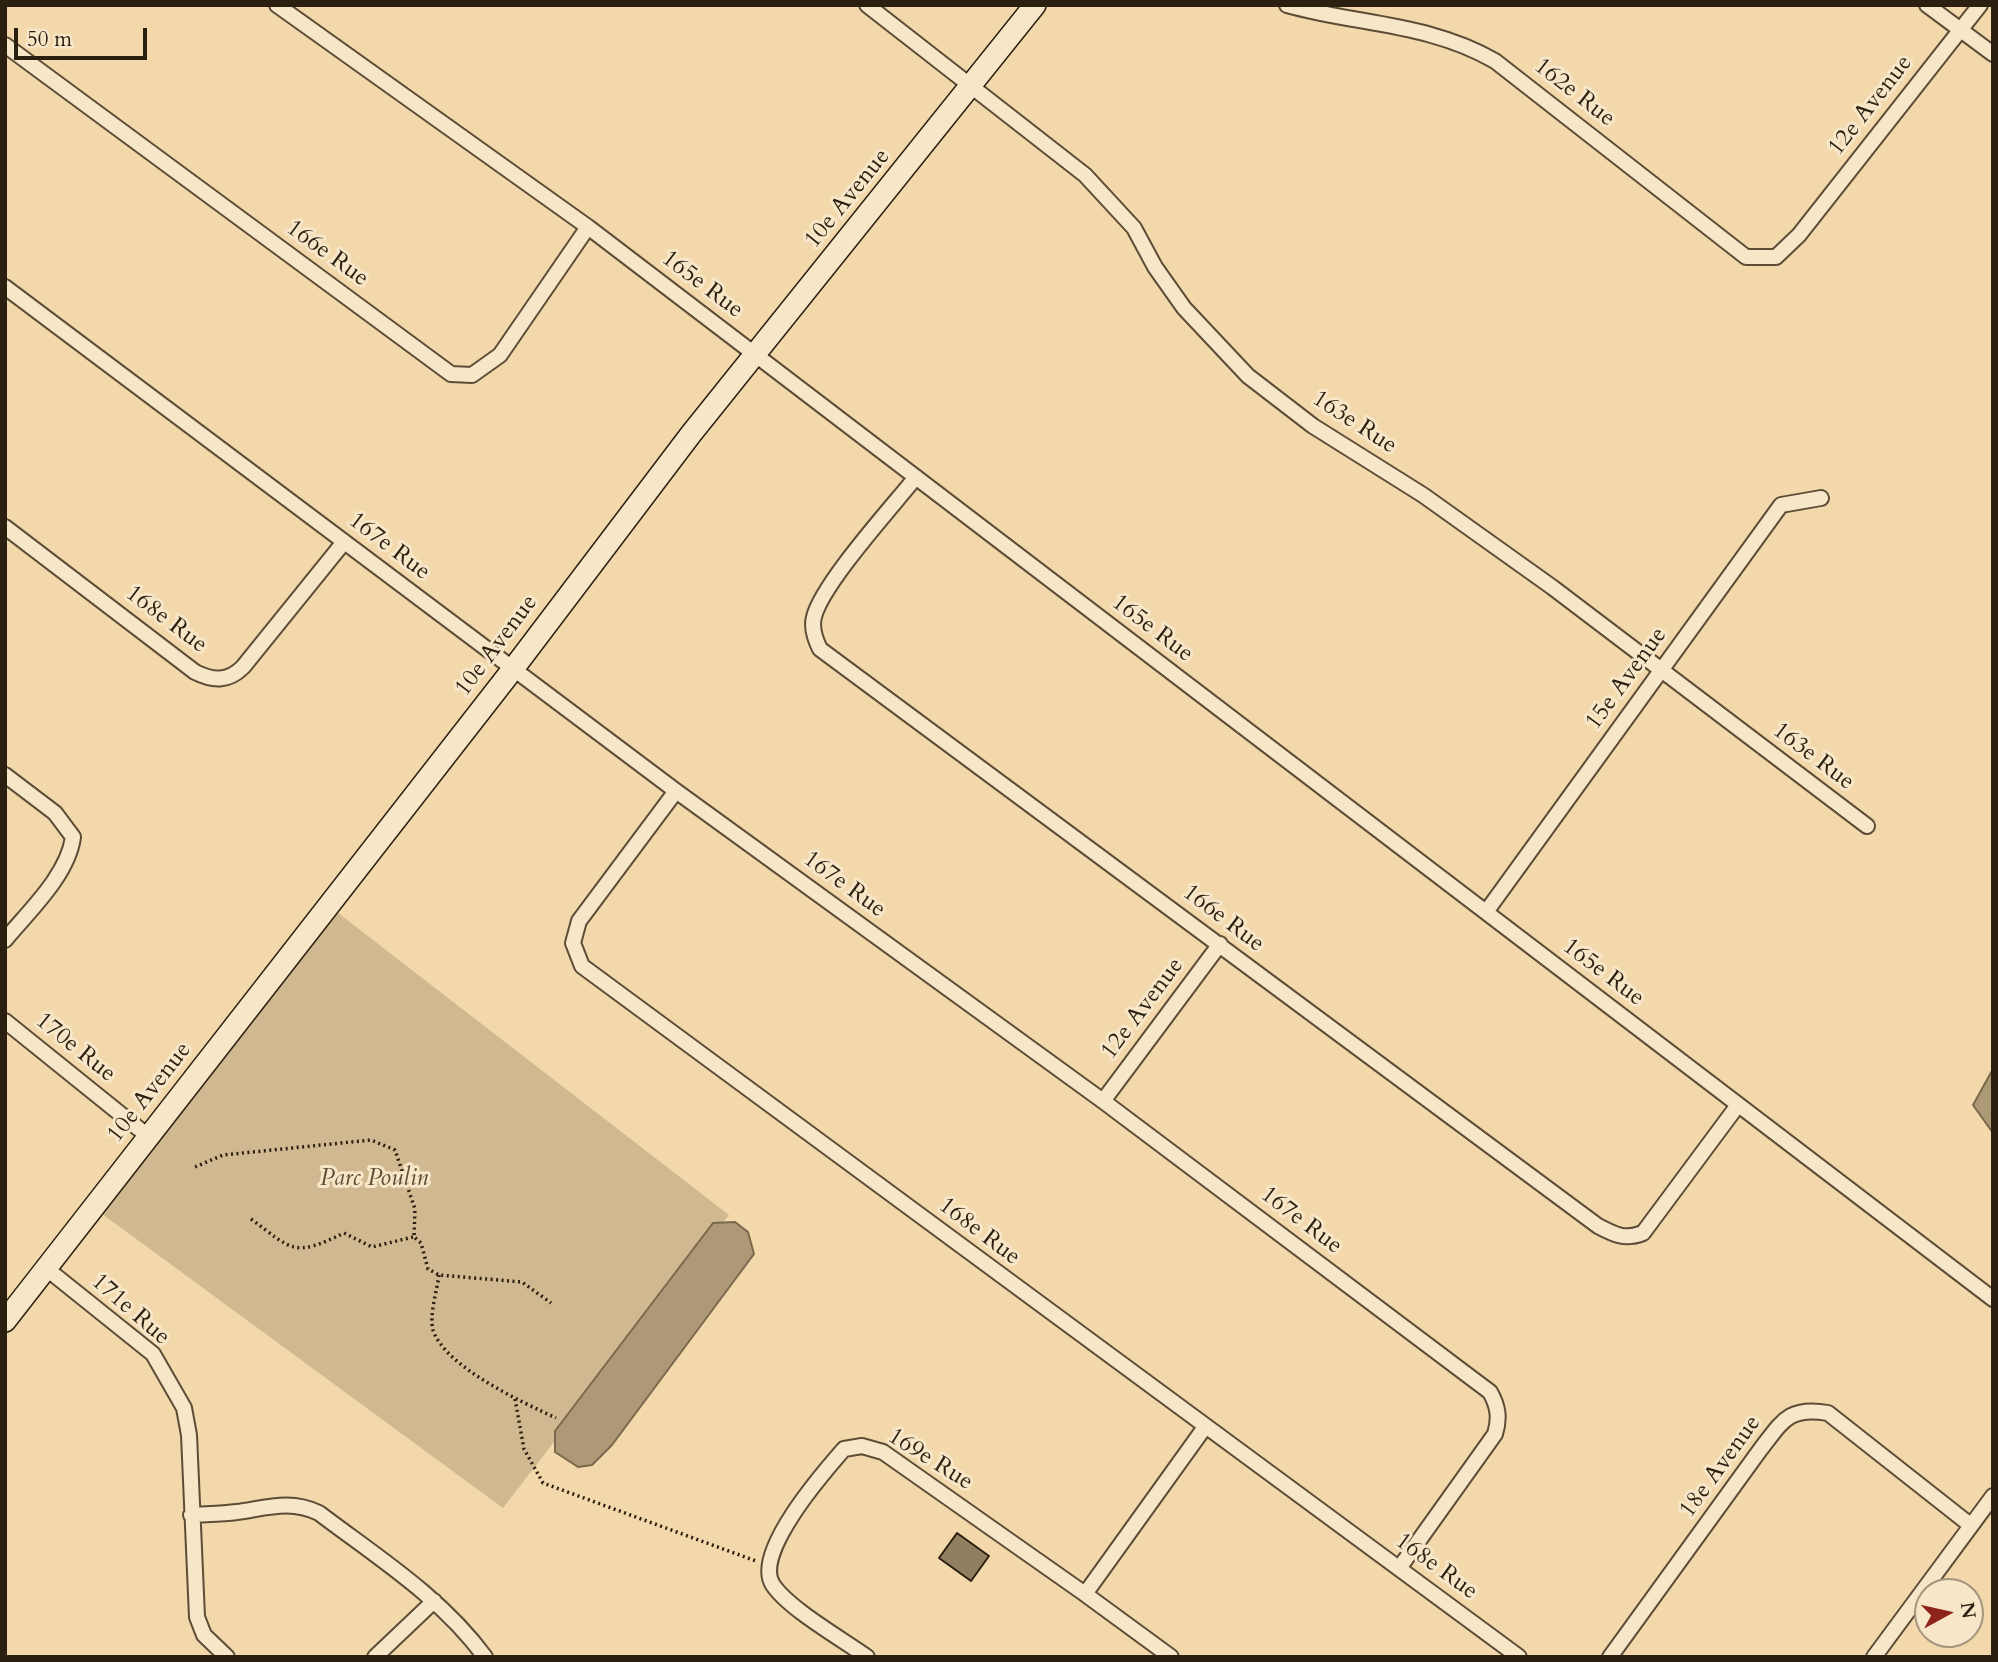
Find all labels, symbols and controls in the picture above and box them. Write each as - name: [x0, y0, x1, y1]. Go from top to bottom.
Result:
- scale bar: [18, 14, 150, 58]
- text: 50 m: [27, 25, 72, 54]
- street label: 12e Avenue: [1823, 50, 1919, 162]
- street label: 162e Rue: [1528, 52, 1620, 134]
- street label: 10e Avenue: [799, 143, 897, 255]
- street label: 166e Rue: [280, 214, 374, 294]
- street label: 165e Rue: [655, 245, 749, 325]
- street label: 163e Rue: [1306, 385, 1402, 461]
- street label: 167e Rue: [342, 507, 436, 587]
- street label: 168e Rue: [119, 580, 213, 660]
- street label: 165e Rue: [1105, 589, 1199, 669]
- street label: 10e Avenue: [449, 590, 545, 702]
- street label: 15e Avenue: [1580, 622, 1674, 736]
- street label: 163e Rue: [1766, 717, 1860, 797]
- street label: 167e Rue: [797, 845, 891, 925]
- street label: 166e Rue: [1176, 879, 1270, 959]
- street label: 165e Rue: [1556, 933, 1650, 1013]
- street label: 12e Avenue: [1095, 953, 1191, 1065]
- street label: 170e Rue: [29, 1007, 121, 1089]
- street label: 10e Avenue: [102, 1037, 198, 1149]
- park label: Parc Poulin: [320, 1165, 428, 1193]
- street label: 167e Rue: [1254, 1181, 1348, 1261]
- street label: 168e Rue: [932, 1192, 1026, 1272]
- street label: 171e Rue: [85, 1268, 175, 1352]
- street label: 18e Avenue: [1674, 1410, 1768, 1524]
- street label: 169e Rue: [882, 1423, 978, 1497]
- street label: 168e Rue: [1389, 1527, 1483, 1607]
- north arrow: [1914, 1578, 1984, 1648]
- text: N: [1954, 1600, 1982, 1620]

